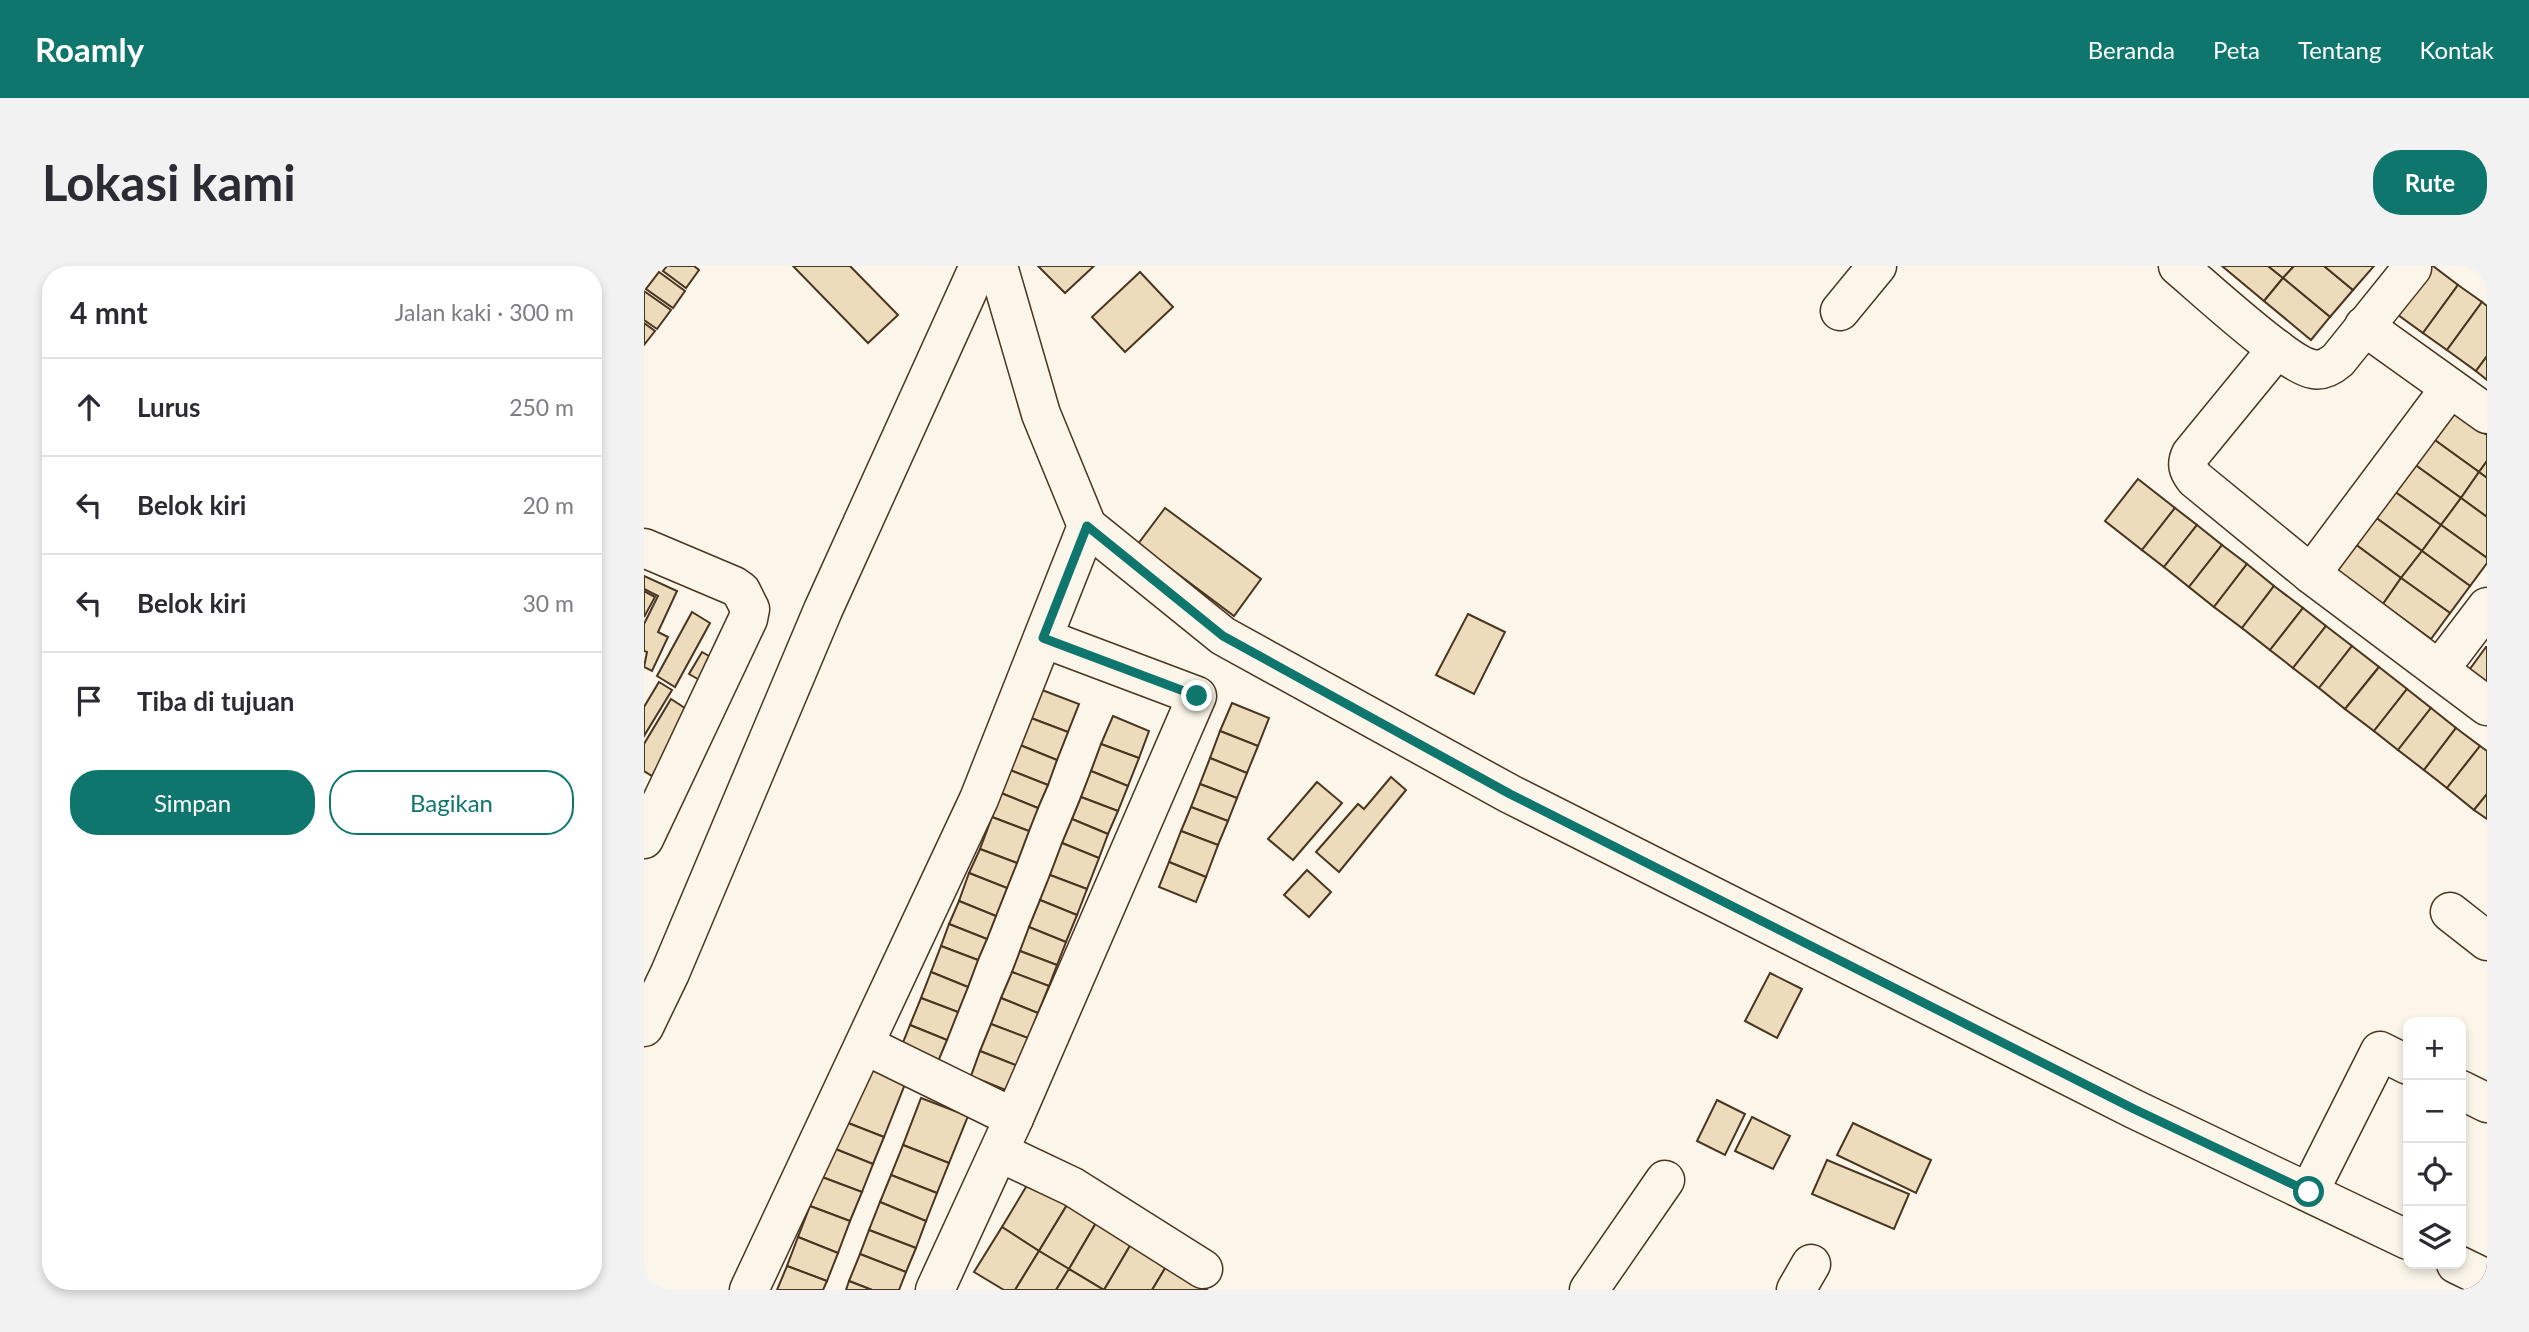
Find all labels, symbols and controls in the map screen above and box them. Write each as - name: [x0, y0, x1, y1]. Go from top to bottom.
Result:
- text: Roamly: [35, 29, 144, 69]
- text: Beranda: [2088, 35, 2175, 64]
- text: Peta: [2213, 35, 2260, 64]
- text: Tentang: [2298, 35, 2381, 64]
- text: Kontak: [2419, 35, 2494, 64]
- button: Rute: [2373, 150, 2487, 215]
- text: Lokasi kami: [42, 153, 296, 211]
- text: 4 mnt: [70, 294, 148, 330]
- text: Jalan kaki · 300 m: [395, 298, 574, 326]
- icon: ahead: [70, 388, 108, 426]
- text: Lurus: [137, 391, 200, 423]
- text: 250 m: [509, 393, 574, 421]
- icon: left: [70, 486, 108, 524]
- text: Belok kiri: [137, 489, 246, 521]
- text: 20 m: [523, 491, 574, 519]
- icon: left: [70, 584, 108, 622]
- text: Belok kiri: [137, 587, 246, 619]
- text: 30 m: [523, 589, 574, 617]
- route end: [1181, 680, 1212, 711]
- icon: arrive: [70, 682, 108, 720]
- text: Tiba di tujuan: [137, 685, 295, 717]
- button: Simpan: [70, 770, 315, 835]
- button: Bagikan: [329, 770, 574, 835]
- map controls: [2403, 1017, 2466, 1269]
- button: +: [2403, 1017, 2466, 1080]
- button: −: [2403, 1080, 2466, 1143]
- button: locate: [2403, 1143, 2466, 1206]
- route start: [2293, 1176, 2324, 1207]
- button: layers: [2403, 1206, 2466, 1269]

